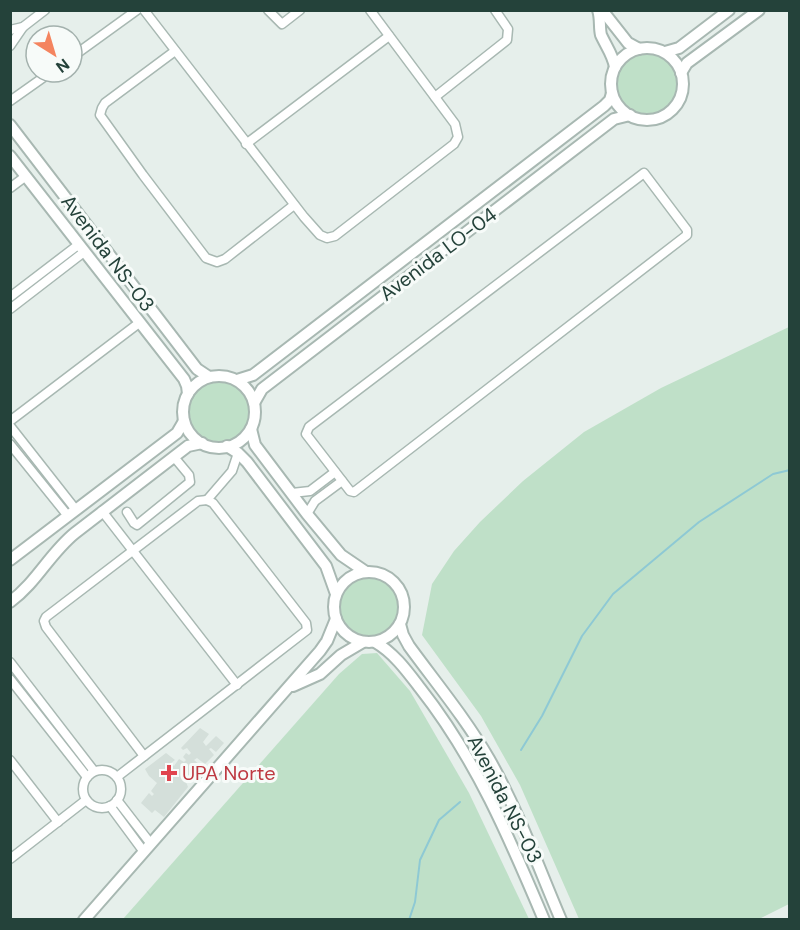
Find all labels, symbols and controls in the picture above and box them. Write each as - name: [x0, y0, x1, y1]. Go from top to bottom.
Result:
- north arrow: [24, 24, 84, 84]
- text: N: [52, 54, 74, 77]
- street label: Avenida NS-03: [55, 189, 161, 317]
- street label: Avenida LO-04: [374, 201, 502, 307]
- street label: Avenida NS-03: [462, 731, 548, 867]
- place label: UPA Norte: [182, 760, 276, 786]
- marker: UPA Norte: [160, 764, 178, 782]

